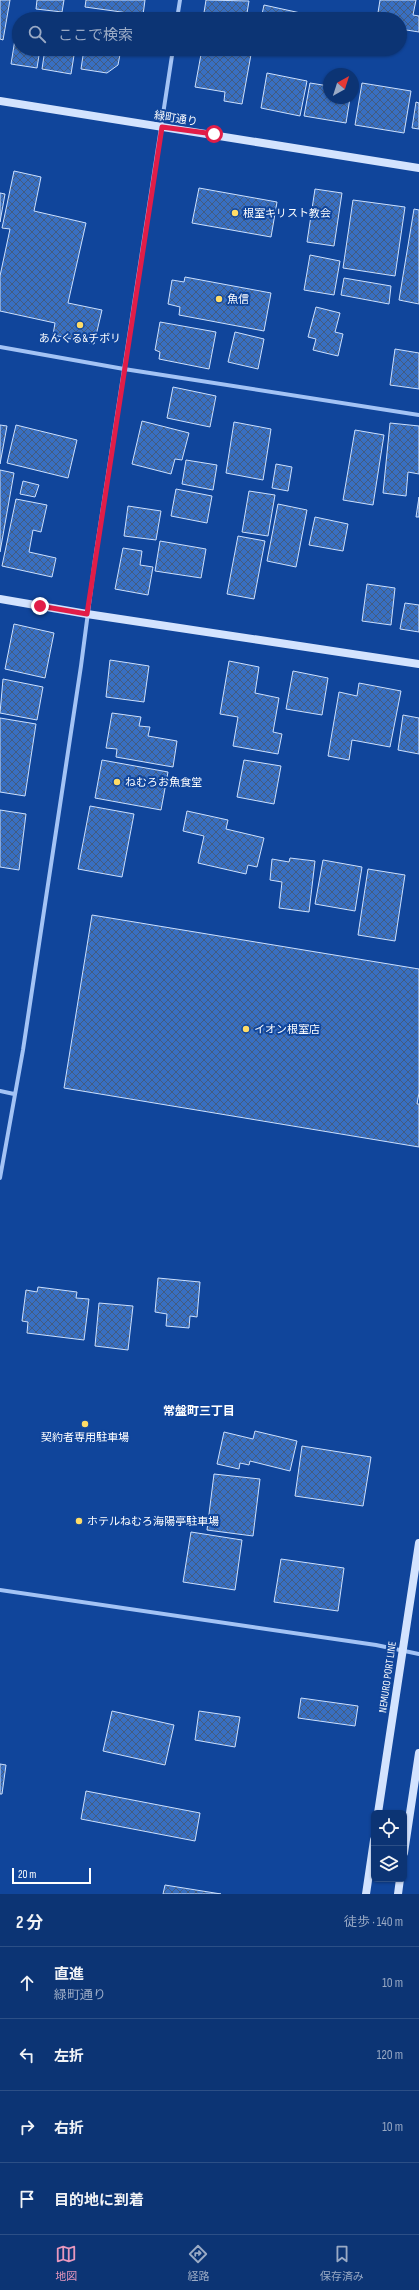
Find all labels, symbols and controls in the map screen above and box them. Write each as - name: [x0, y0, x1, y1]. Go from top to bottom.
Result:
- search box: [12, 12, 407, 56]
- icon: search: [26, 23, 48, 45]
- text: ここで検索: [58, 26, 133, 45]
- north arrow: [323, 68, 359, 104]
- street label: 緑町通り: [153, 109, 199, 128]
- route start: [205, 125, 223, 143]
- place label: 根室キリスト教会: [243, 207, 331, 220]
- marker: 根室キリスト教会: [230, 208, 240, 218]
- place label: 魚信: [227, 293, 249, 306]
- marker: 魚信: [214, 294, 224, 304]
- marker: あんくる&チボリ: [75, 320, 85, 330]
- place label: あんくる&チボリ: [39, 332, 121, 345]
- route end: [31, 597, 49, 615]
- place label: ねむろお魚食堂: [125, 776, 202, 789]
- marker: ねむろお魚食堂: [112, 777, 122, 787]
- place label: イオン根室店: [254, 1023, 320, 1036]
- marker: イオン根室店: [241, 1024, 251, 1034]
- district label: 常盤町三丁目: [163, 1404, 235, 1419]
- marker: 契約者専用駐車場: [80, 1419, 90, 1429]
- place label: 契約者専用駐車場: [41, 1431, 129, 1444]
- place label: ホテルねむろ海陽亭駐車場: [87, 1515, 219, 1528]
- marker: ホテルねむろ海陽亭駐車場: [74, 1516, 84, 1526]
- street label: NEMURO PORT LINE: [376, 1641, 399, 1714]
- map controls: [371, 1810, 407, 1882]
- button: locate: [371, 1810, 407, 1846]
- button: layers: [371, 1846, 407, 1882]
- scale bar: [12, 1866, 91, 1885]
- text: 20 m: [18, 1868, 36, 1881]
- text: 2 分: [16, 1913, 43, 1933]
- text: 徒歩 · 140 m: [344, 1914, 403, 1930]
- text: 直進: [54, 1965, 84, 1984]
- icon: ahead: [16, 1972, 38, 1994]
- text: 10 m: [382, 1975, 403, 1991]
- text: 緑町通り: [54, 1987, 106, 2003]
- icon: left: [16, 2044, 38, 2066]
- text: 左折: [54, 2047, 84, 2066]
- text: 120 m: [377, 2047, 403, 2063]
- icon: right: [16, 2116, 38, 2138]
- text: 右折: [54, 2119, 84, 2138]
- text: 10 m: [382, 2119, 403, 2135]
- icon: arrive: [16, 2188, 38, 2210]
- text: 目的地に到着: [54, 2191, 144, 2210]
- tab: 地図: [55, 2243, 77, 2283]
- tab: 経路: [187, 2243, 209, 2283]
- tab: 保存済み: [320, 2243, 364, 2283]

